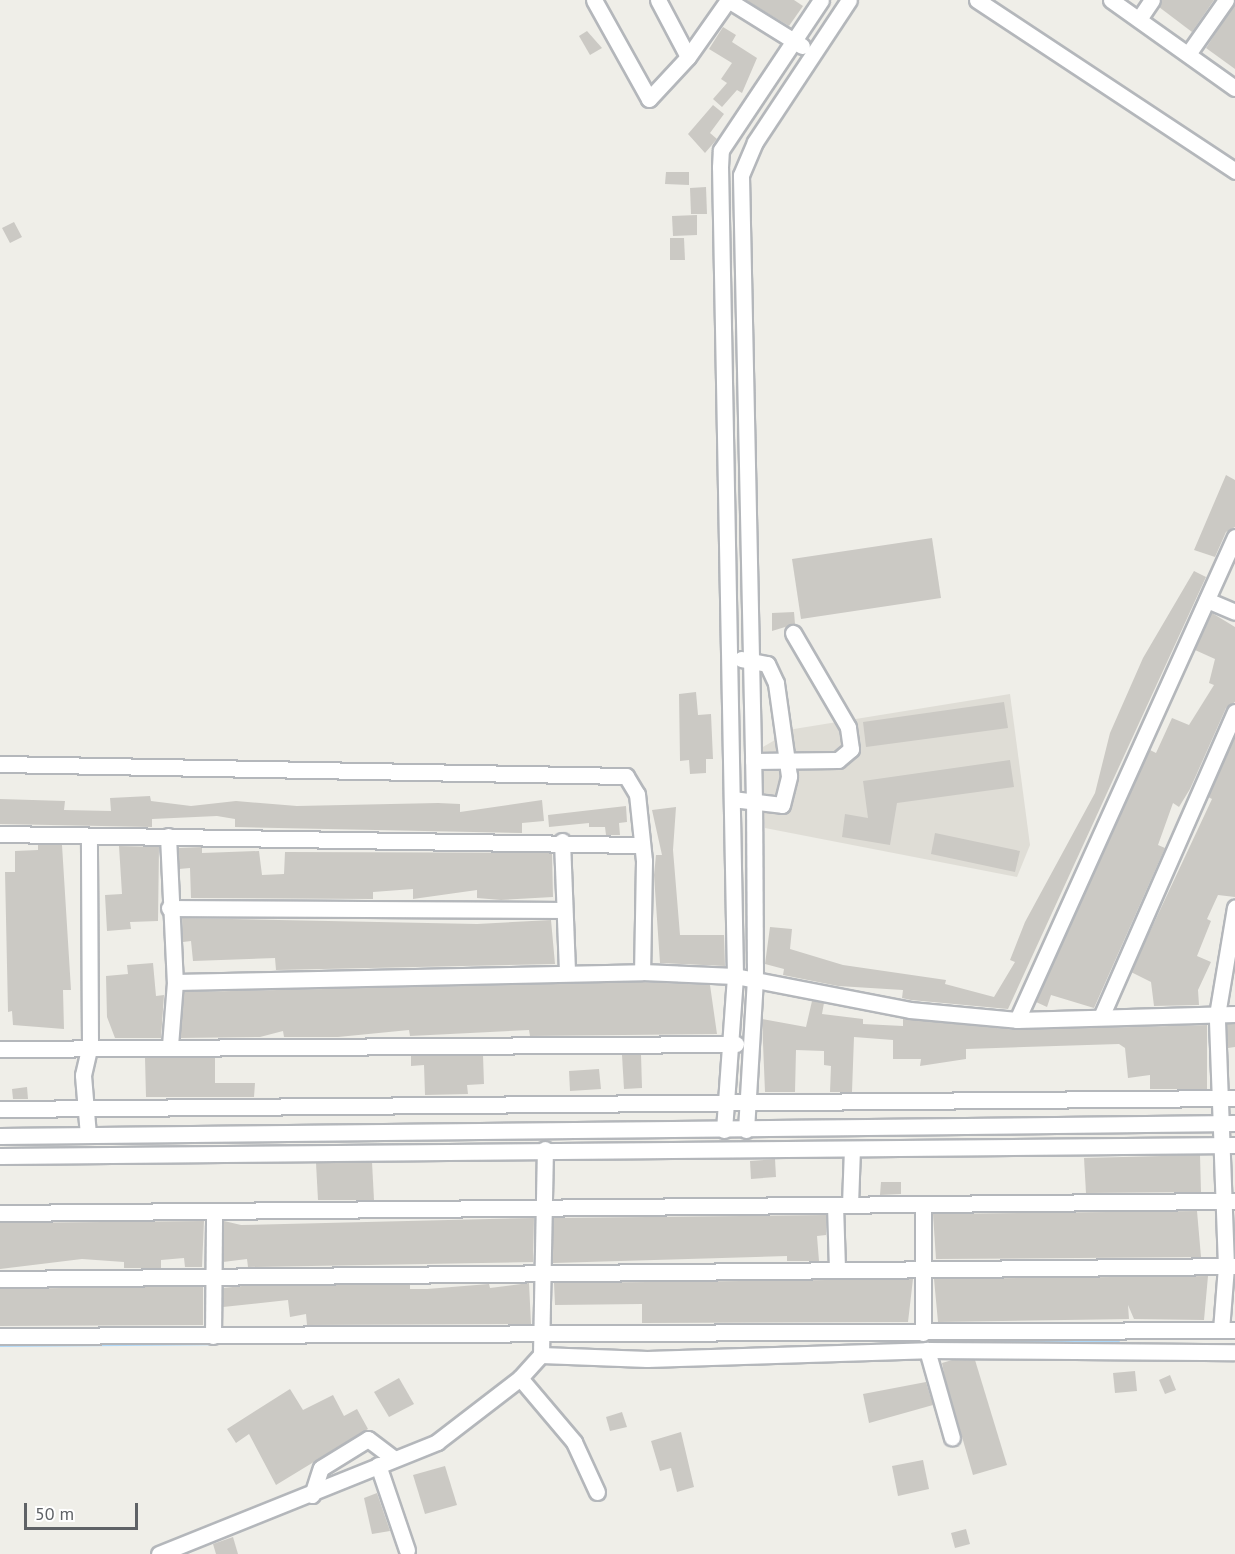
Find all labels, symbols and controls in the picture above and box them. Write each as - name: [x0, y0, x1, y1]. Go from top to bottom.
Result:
- scale bar: [27, 1491, 141, 1529]
- text: 50 m: [35, 1502, 74, 1525]

